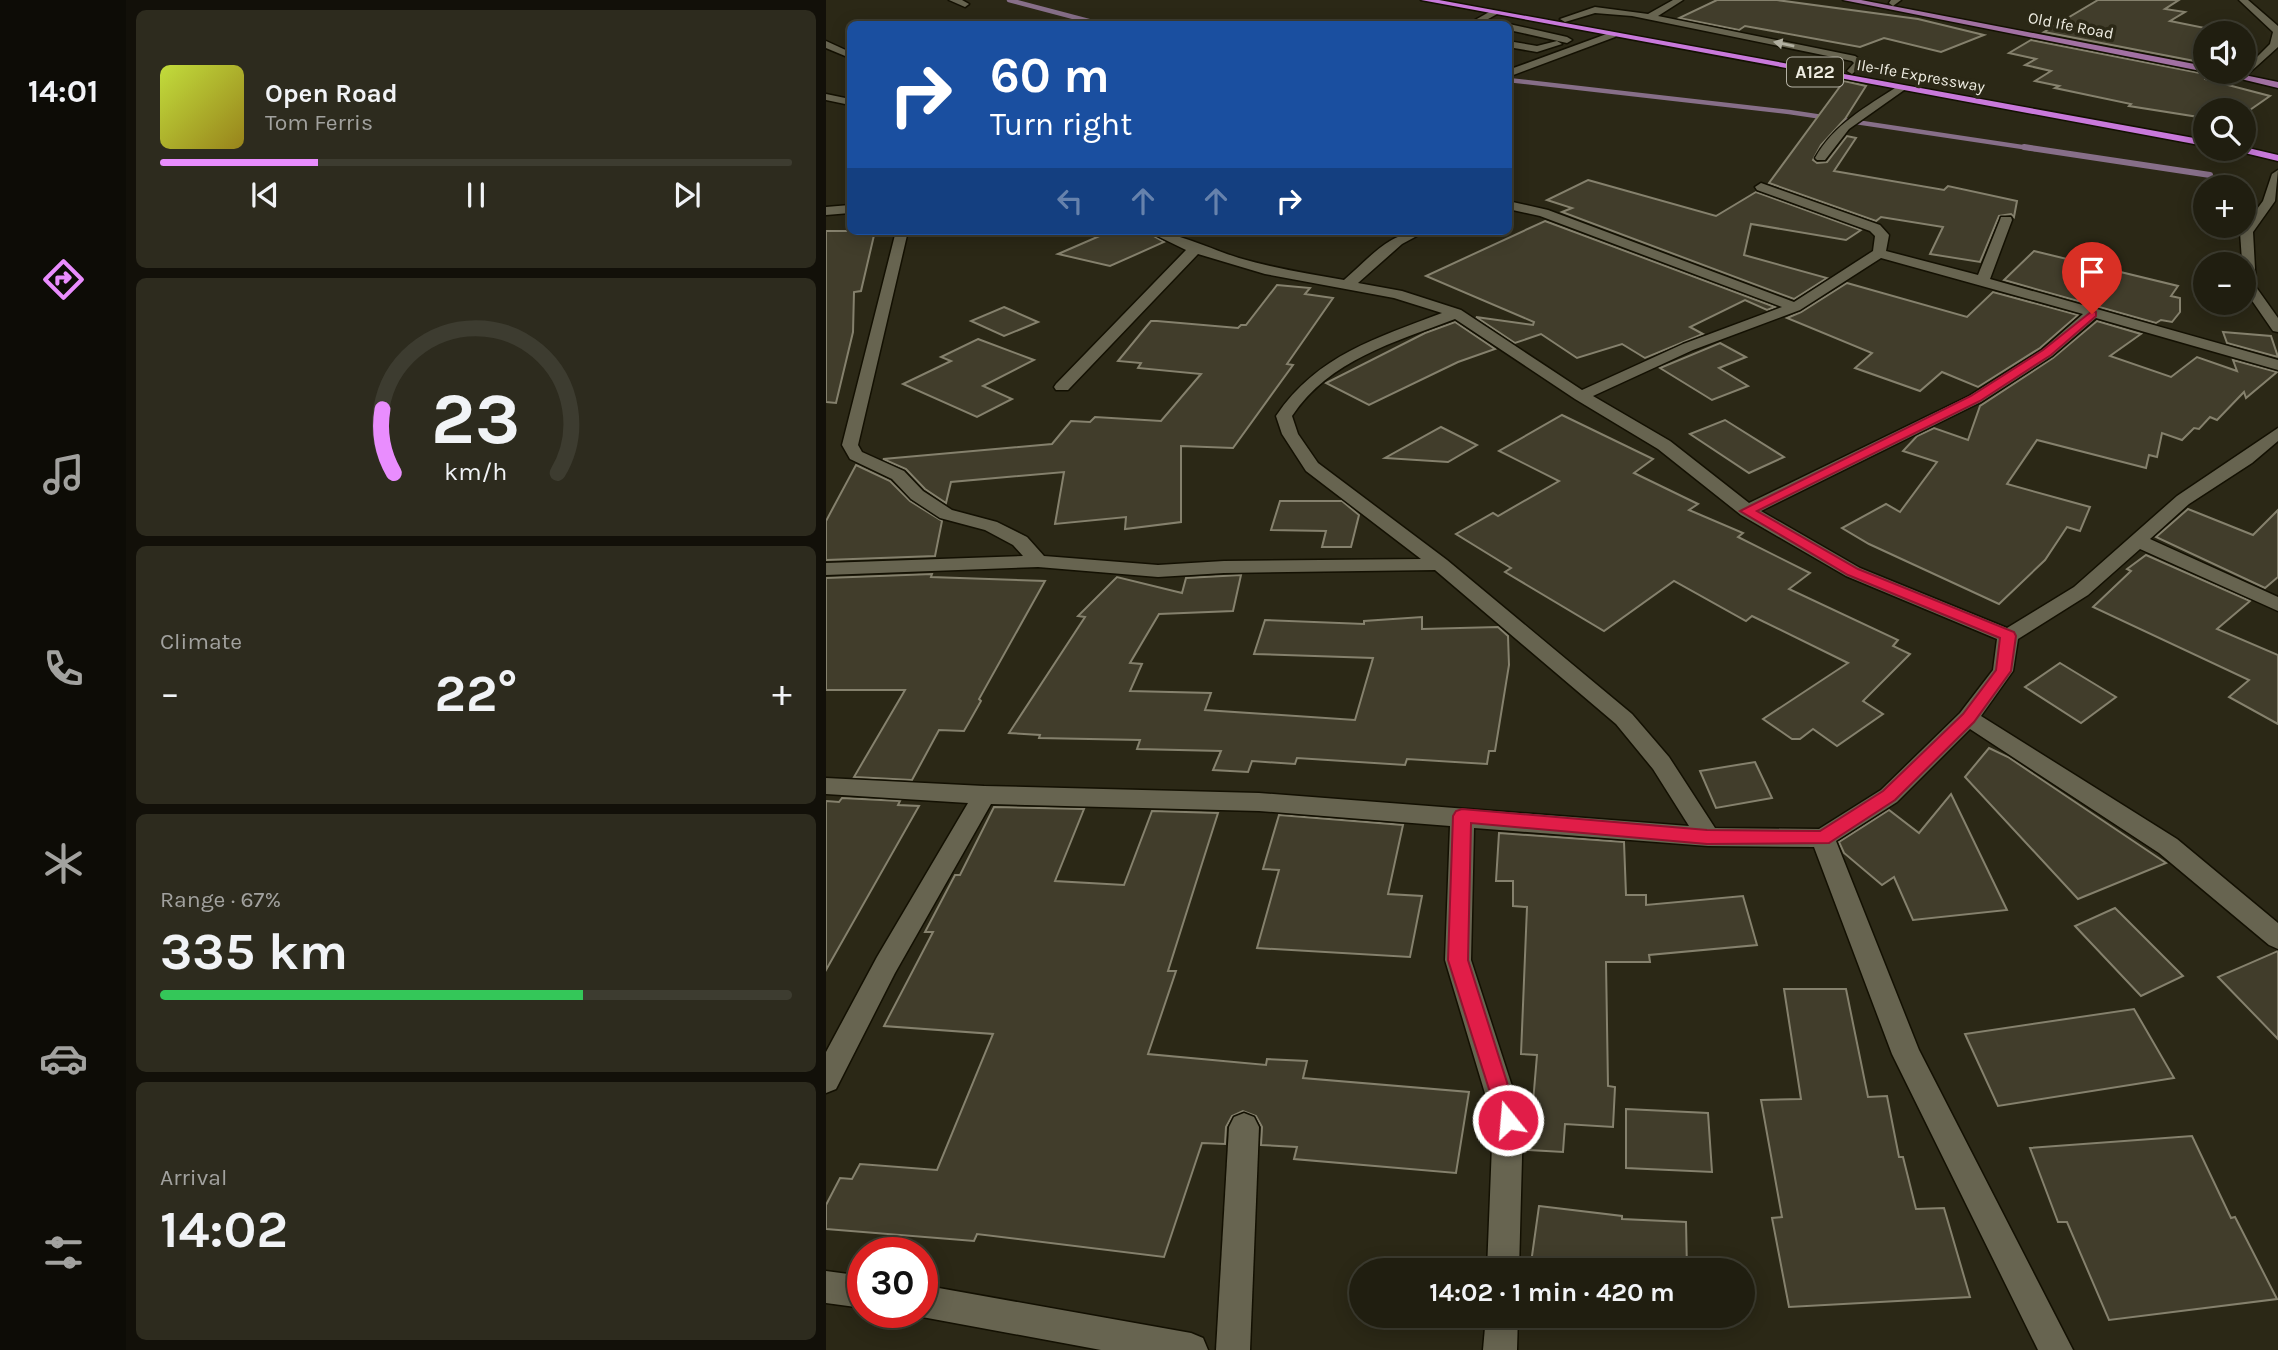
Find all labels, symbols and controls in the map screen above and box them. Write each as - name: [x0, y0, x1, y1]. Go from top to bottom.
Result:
- street label: Old Ife Road: [2026, 8, 2115, 43]
- map controls: [2193, 21, 2256, 315]
- button: sound: [2193, 21, 2256, 84]
- one-way arrow: [1773, 39, 1795, 50]
- text: 60 m: [990, 47, 1110, 104]
- icon: right: [875, 49, 966, 140]
- street label: Ile-Ife Expressway: [1855, 55, 1987, 96]
- road number: A122: [1787, 58, 1843, 86]
- text: 14:01: [28, 73, 98, 110]
- text: Open Road: [265, 78, 398, 109]
- button: search: [2193, 98, 2256, 161]
- text: Turn right: [990, 106, 1132, 143]
- text: Tom Ferris: [265, 109, 373, 136]
- button: +: [2193, 175, 2256, 238]
- icon: previous: [246, 176, 284, 214]
- icon: pause: [457, 176, 495, 214]
- icon: next: [668, 176, 706, 214]
- icon: left: [1051, 182, 1089, 220]
- icon: ahead: [1124, 182, 1162, 220]
- icon: ahead: [1197, 182, 1235, 220]
- icon: right: [1270, 182, 1308, 220]
- pin: [2062, 242, 2122, 314]
- button: −: [2193, 252, 2256, 315]
- icon: arrive: [2073, 253, 2111, 291]
- icon: directions: [39, 255, 88, 304]
- text: 23: [431, 376, 521, 461]
- icon: music: [39, 450, 88, 499]
- text: km/h: [444, 457, 508, 486]
- text: Climate: [160, 628, 242, 655]
- icon: phone: [39, 644, 88, 693]
- text: 22°: [434, 663, 518, 724]
- text: −: [160, 671, 180, 716]
- text: +: [772, 671, 792, 716]
- icon: climate: [39, 839, 88, 888]
- text: Range · 67%: [160, 886, 281, 913]
- text: 335 km: [160, 921, 348, 982]
- icon: car: [39, 1034, 88, 1083]
- position arrow: [1471, 1083, 1545, 1157]
- text: Arrival: [160, 1164, 227, 1191]
- text: 14:02: [160, 1199, 288, 1260]
- icon: filters: [39, 1228, 88, 1277]
- speed limit sign: 30: [847, 1237, 938, 1328]
- text: 14:02 · 1 min · 420 m: [1429, 1277, 1675, 1308]

